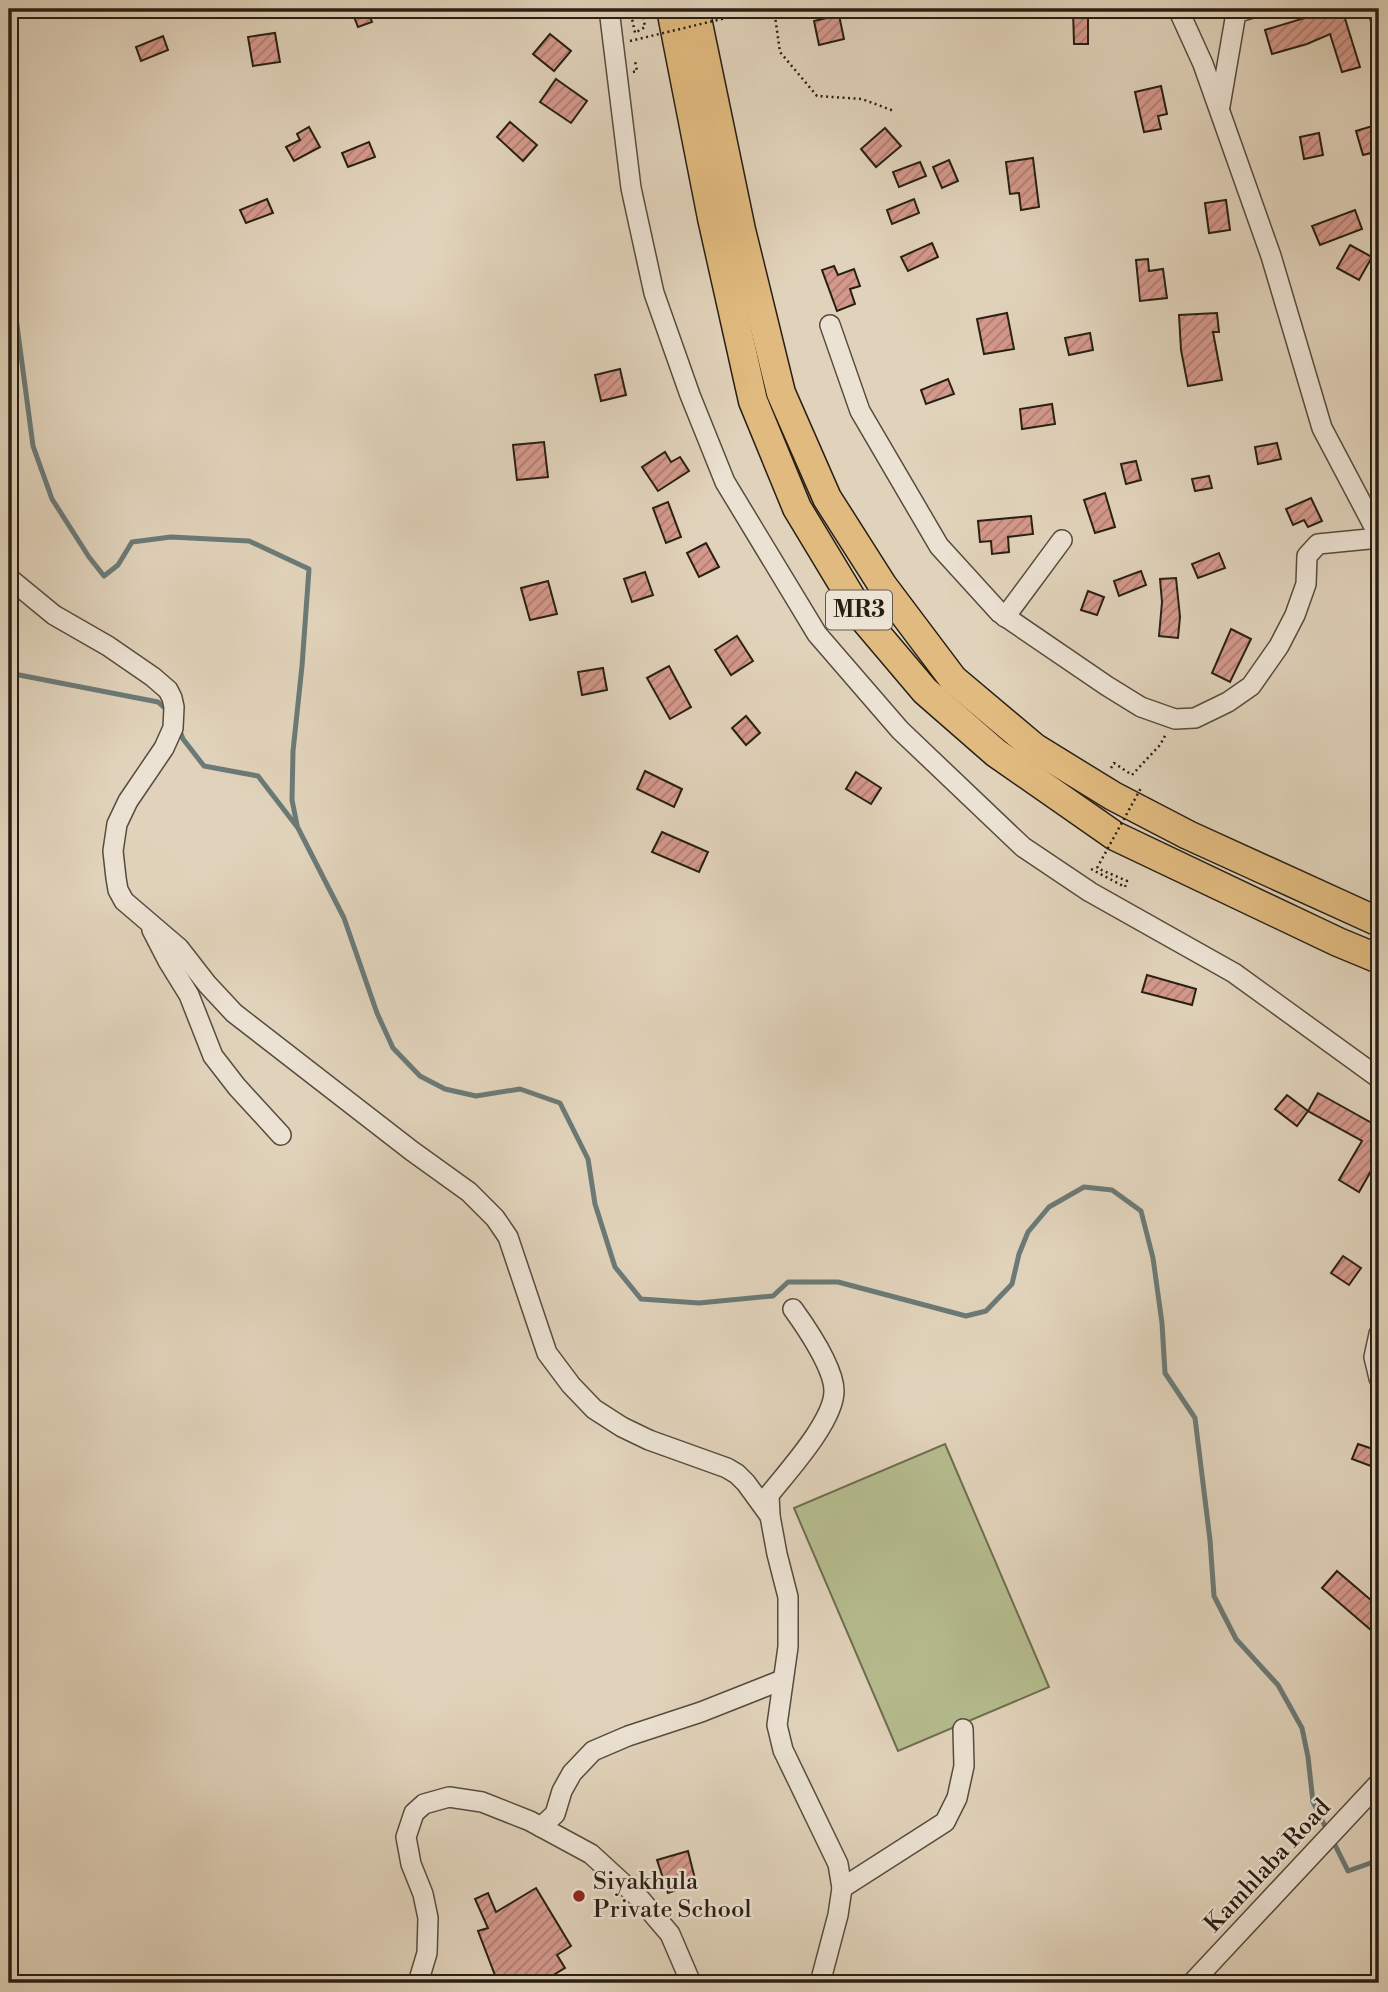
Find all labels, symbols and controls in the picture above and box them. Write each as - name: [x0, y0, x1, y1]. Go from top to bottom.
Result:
- road number: MR3: [826, 590, 892, 630]
- street label: Kamhlaba Road: [1199, 1793, 1338, 1939]
- place label: Siyakhula Private School: [593, 1867, 752, 1925]
- marker: Siyakhula Private School: [571, 1888, 587, 1904]

